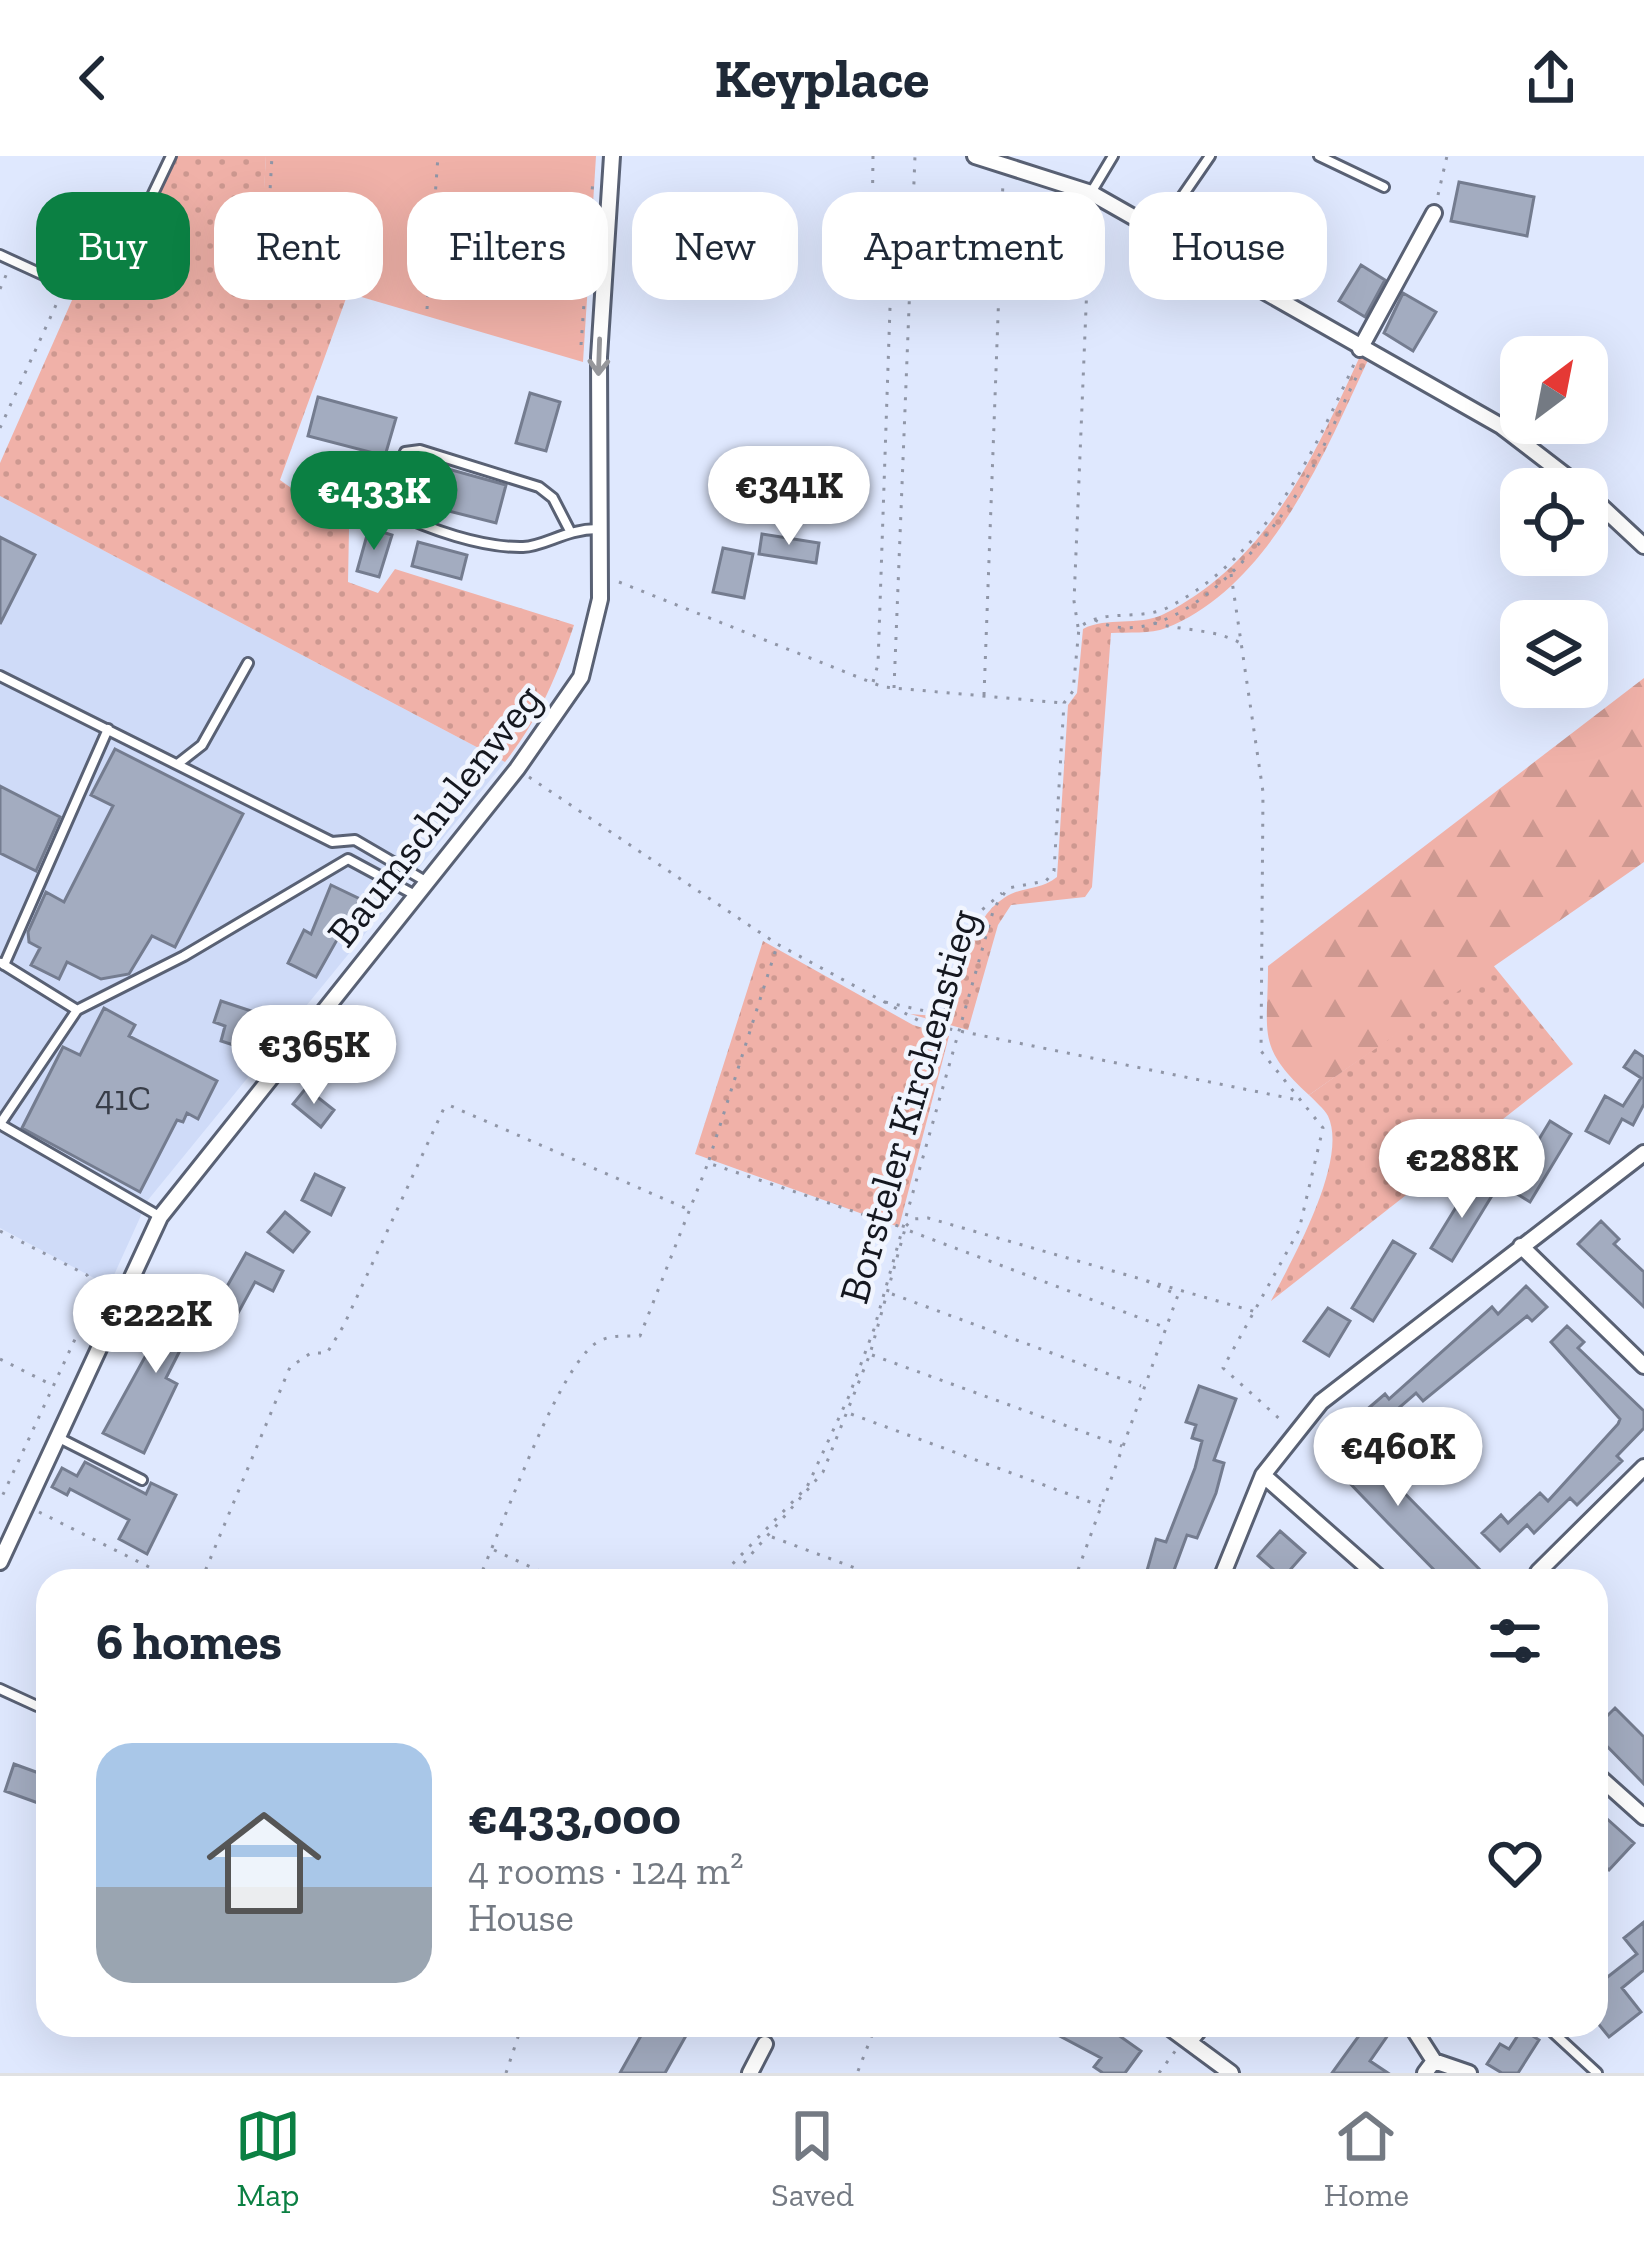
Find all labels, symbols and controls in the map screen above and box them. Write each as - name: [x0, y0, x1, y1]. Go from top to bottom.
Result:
- icon: back: [60, 45, 126, 111]
- icon: share: [1518, 45, 1584, 111]
- text: Keyplace: [715, 46, 929, 111]
- chip: Buy: [36, 192, 190, 300]
- chip: Rent: [214, 192, 383, 300]
- chip: Filters: [407, 192, 608, 300]
- chip: New: [632, 192, 798, 300]
- chip: Apartment: [822, 192, 1105, 300]
- chip: House: [1129, 192, 1327, 300]
- north arrow: [1500, 336, 1608, 444]
- map controls: [1500, 336, 1608, 708]
- one-way arrow: [588, 337, 611, 376]
- pin: €341K: [705, 446, 873, 548]
- pin: €433K: [290, 451, 458, 553]
- text: €341K: [735, 461, 843, 508]
- text: €433K: [317, 466, 431, 513]
- button: locate: [1500, 468, 1608, 576]
- button: layers: [1500, 600, 1608, 708]
- street label: Baumschulenweg: [316, 674, 553, 957]
- street label: Borsteler Kirchenstieg: [828, 903, 989, 1309]
- pin: €365K: [230, 1005, 398, 1107]
- text: €365K: [258, 1020, 370, 1067]
- house number: 41C: [95, 1076, 151, 1119]
- pin: €288K: [1378, 1119, 1546, 1221]
- text: €288K: [1406, 1134, 1518, 1181]
- pin: €222K: [72, 1274, 240, 1376]
- text: €222K: [100, 1289, 212, 1336]
- pin: €460K: [1314, 1407, 1482, 1509]
- text: €460K: [1341, 1422, 1455, 1469]
- icon: filters: [1482, 1608, 1548, 1674]
- text: 6 homes: [96, 1611, 282, 1672]
- text: €433,000: [468, 1786, 681, 1847]
- icon: home: [192, 1791, 336, 1935]
- icon: heart: [1482, 1830, 1548, 1896]
- text: 4 rooms · 124 m²: [468, 1847, 743, 1894]
- text: House: [468, 1894, 574, 1941]
- tab: Map: [235, 2103, 301, 2214]
- tab: Saved: [771, 2103, 854, 2214]
- tab: Home: [1324, 2103, 1409, 2214]

